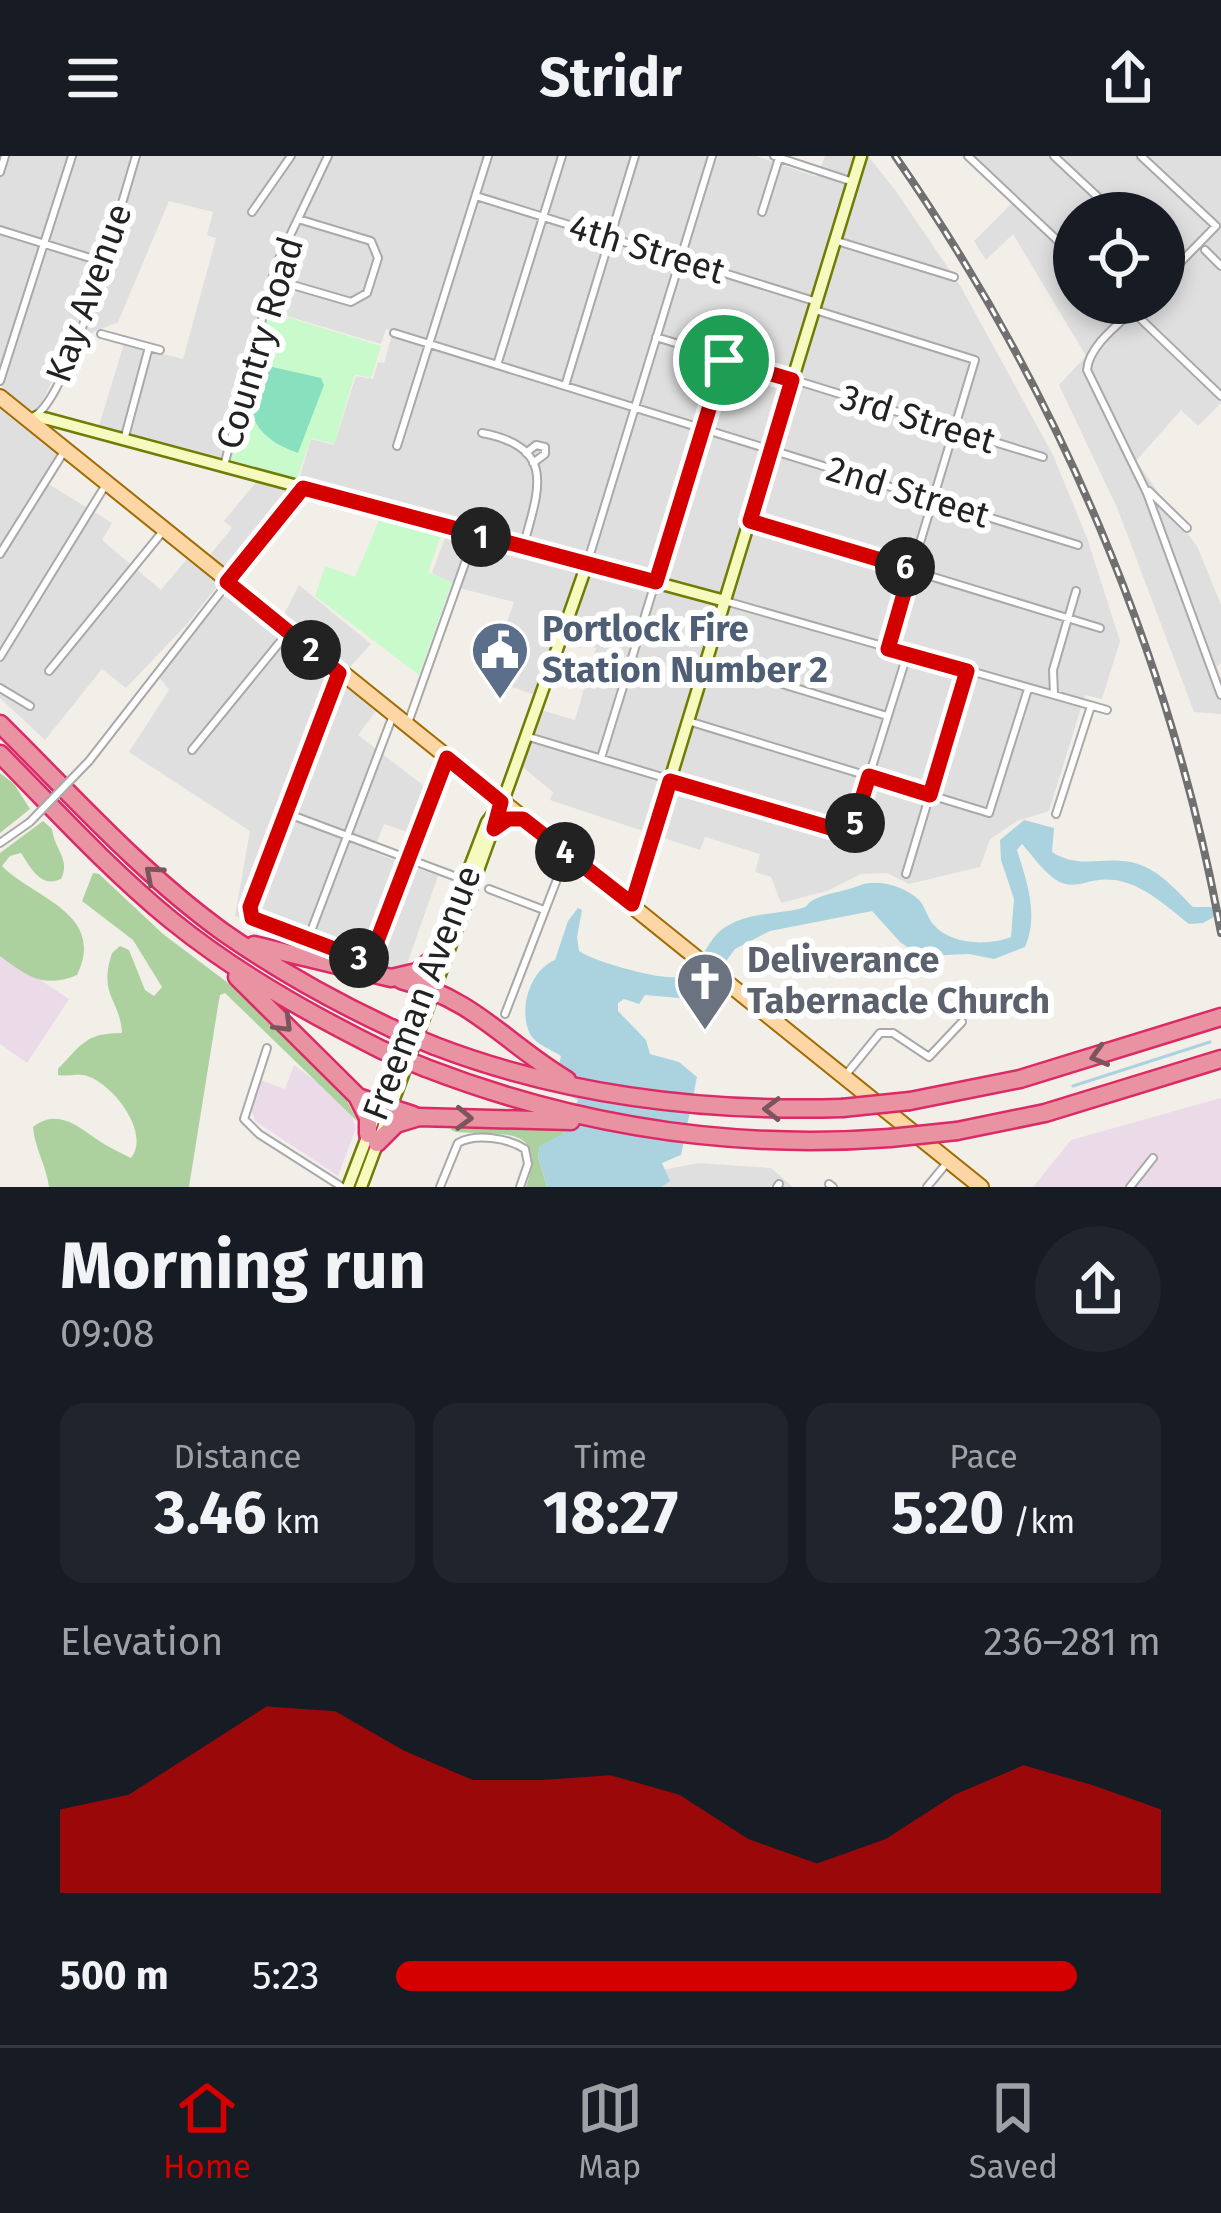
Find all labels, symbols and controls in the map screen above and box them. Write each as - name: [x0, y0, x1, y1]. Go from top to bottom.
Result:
- icon: menu: [60, 45, 126, 111]
- icon: share: [1095, 45, 1161, 111]
- text: Stridr: [539, 46, 682, 110]
- map controls: [1053, 192, 1185, 324]
- button: locate: [1053, 192, 1185, 324]
- street label: Kay Avenue: [36, 198, 142, 388]
- street label: 4th Street: [564, 205, 730, 293]
- street label: Country Road: [207, 232, 313, 454]
- pin: [673, 309, 775, 411]
- icon: arrive: [691, 327, 757, 393]
- street label: 3rd Street: [835, 375, 1001, 463]
- street label: 2nd Street: [821, 446, 995, 538]
- pin: 1: [451, 507, 511, 567]
- text: 1: [473, 517, 489, 557]
- pin: 6: [875, 537, 935, 597]
- text: 6: [896, 547, 914, 587]
- place label: Portlock Fire Station Number 2: [542, 607, 828, 692]
- public building icon: Portlock Fire Station Number 2: [469, 619, 531, 701]
- pin: 2: [281, 620, 341, 680]
- text: 2: [302, 630, 320, 670]
- pin: 5: [825, 793, 885, 853]
- text: 5: [846, 803, 864, 843]
- pin: 4: [535, 822, 595, 882]
- text: 4: [556, 832, 574, 872]
- street label: Freeman Avenue: [353, 860, 491, 1126]
- one-way arrow: [145, 867, 167, 888]
- pin: 3: [329, 928, 389, 988]
- text: 3: [350, 938, 368, 978]
- place label: Deliverance Tabernacle Church: [747, 938, 1050, 1023]
- church icon: Deliverance Tabernacle Church: [674, 950, 736, 1032]
- one-way arrow: [270, 1009, 292, 1031]
- one-way arrow: [1089, 1042, 1110, 1067]
- one-way arrow: [762, 1096, 781, 1122]
- one-way arrow: [455, 1105, 474, 1131]
- text: Morning run: [60, 1226, 426, 1305]
- button: share: [1035, 1226, 1161, 1352]
- text: 09:08: [60, 1311, 154, 1357]
- text: Distance: [173, 1437, 302, 1477]
- text: Time: [574, 1437, 647, 1477]
- text: Pace: [949, 1437, 1018, 1477]
- text: 3.46: [155, 1477, 267, 1549]
- text: 18:27: [543, 1477, 678, 1549]
- text: 5:20: [892, 1477, 1004, 1549]
- text: km: [267, 1502, 320, 1542]
- text: /km: [1004, 1502, 1075, 1542]
- text: Elevation: [60, 1619, 223, 1665]
- text: 236–281 m: [983, 1619, 1161, 1665]
- text: 500 m: [60, 1953, 169, 1999]
- text: 5:23: [252, 1953, 319, 1999]
- tab: Home: [163, 2075, 251, 2187]
- tab: Map: [577, 2075, 643, 2187]
- tab: Saved: [969, 2075, 1058, 2187]

